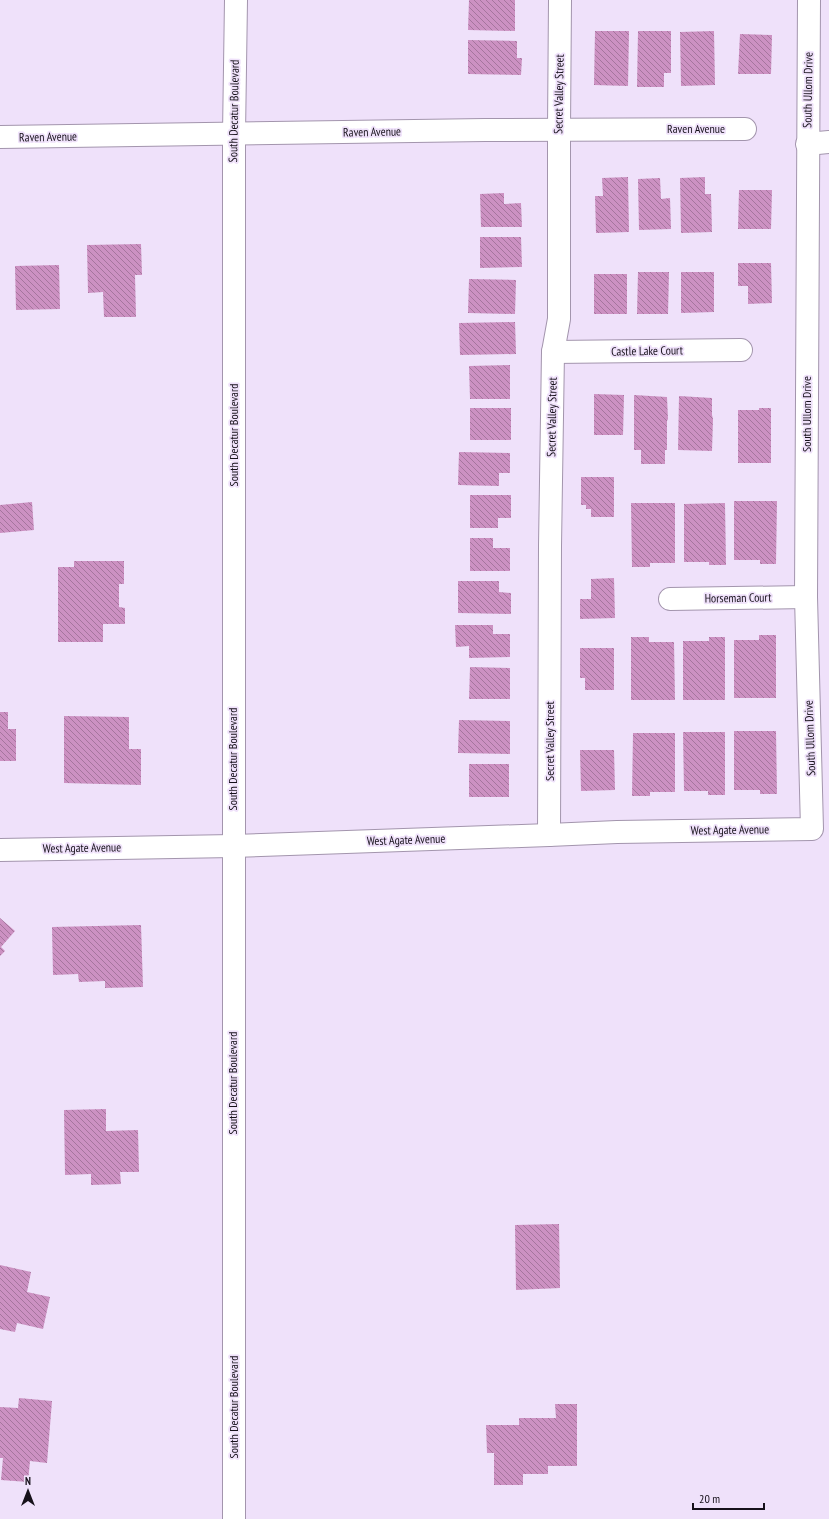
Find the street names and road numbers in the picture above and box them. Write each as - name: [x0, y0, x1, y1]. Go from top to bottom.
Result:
- street label: South Ullom Drive: [799, 52, 816, 128]
- street label: Secret Valley Street: [550, 53, 567, 134]
- street label: South Decatur Boulevard: [225, 59, 242, 162]
- street label: Raven Avenue: [667, 121, 725, 136]
- street label: Raven Avenue: [343, 123, 401, 140]
- street label: Raven Avenue: [19, 128, 77, 145]
- street label: Castle Lake Court: [611, 342, 684, 359]
- street label: Secret Valley Street: [543, 376, 560, 457]
- street label: South Ullom Drive: [799, 376, 814, 452]
- street label: South Decatur Boulevard: [226, 384, 241, 486]
- street label: Horseman Court: [704, 589, 772, 606]
- street label: Secret Valley Street: [542, 700, 557, 781]
- street label: South Ullom Drive: [801, 700, 818, 776]
- street label: South Decatur Boulevard: [225, 708, 240, 810]
- street label: West Agate Avenue: [691, 821, 769, 838]
- street label: West Agate Avenue: [367, 831, 445, 848]
- street label: West Agate Avenue: [43, 839, 121, 856]
- street label: South Decatur Boulevard: [225, 1032, 240, 1134]
- street label: South Decatur Boulevard: [226, 1356, 241, 1458]

